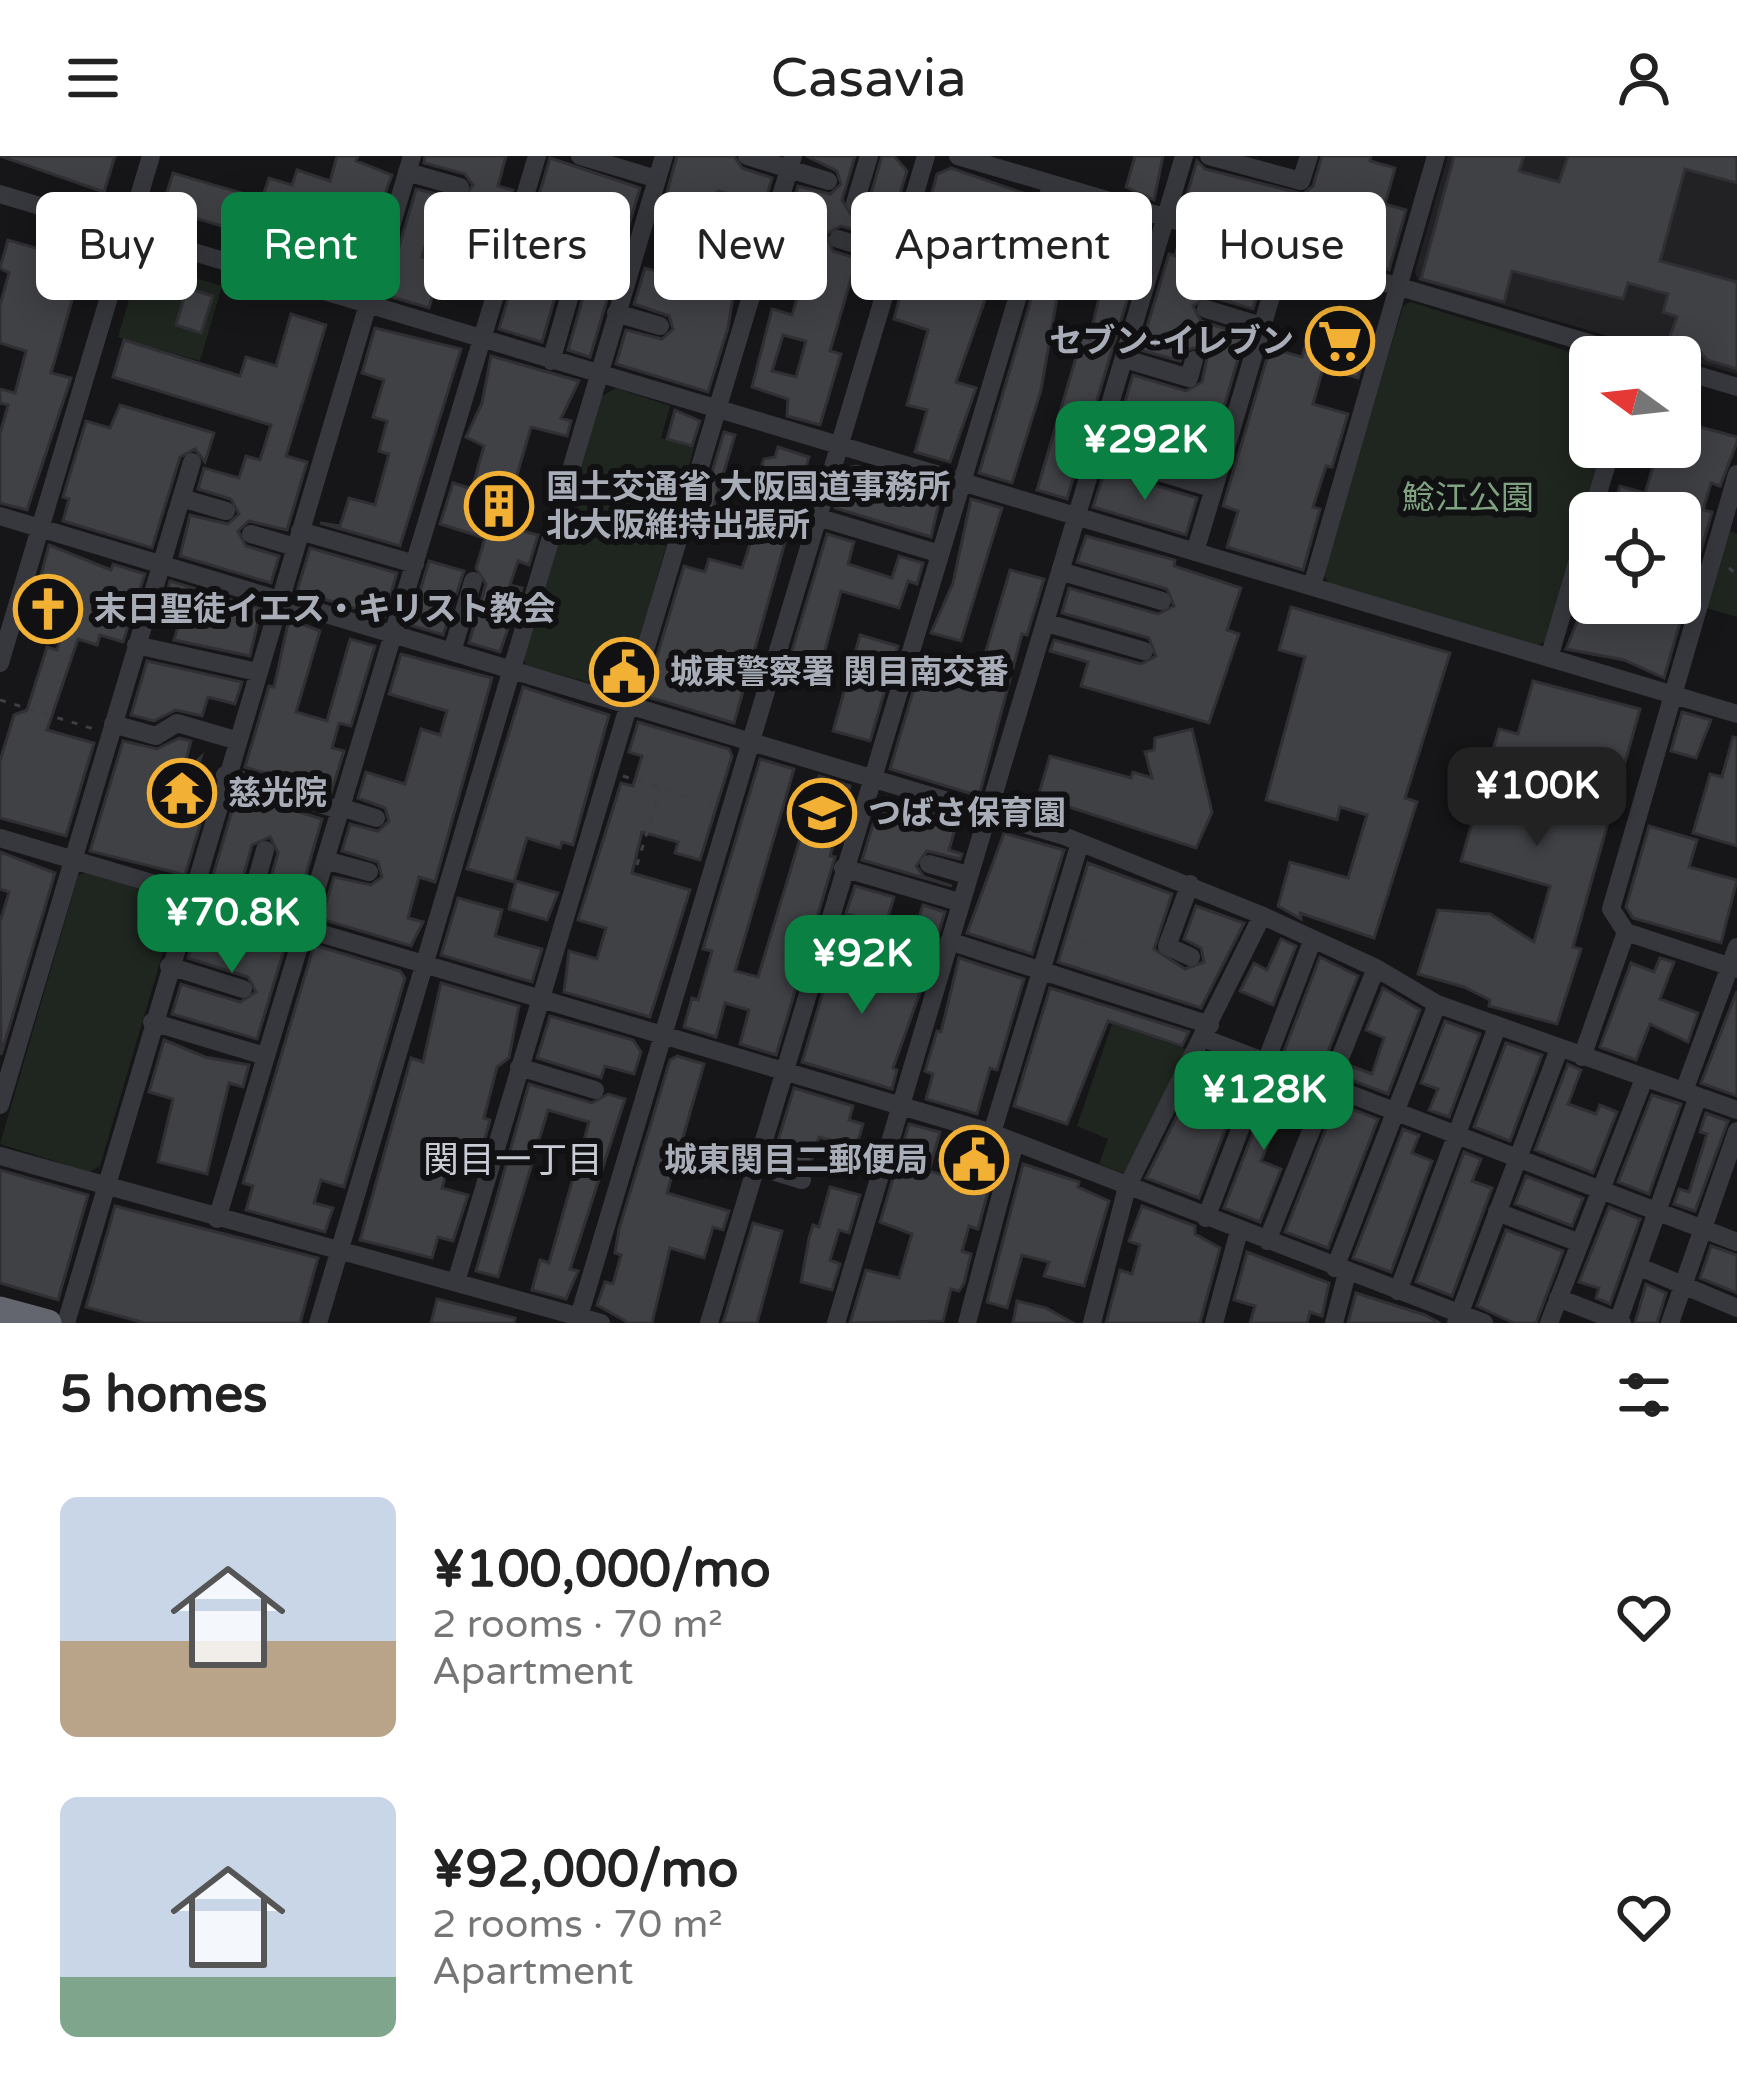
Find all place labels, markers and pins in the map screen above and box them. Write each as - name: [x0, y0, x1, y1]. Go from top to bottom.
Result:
- supermarket icon: セブン-イレブン: [1305, 306, 1375, 376]
- place label: セブン-イレブン: [1050, 322, 1294, 361]
- pin: ¥292K: [1061, 401, 1229, 503]
- place label: 国土交通省 大阪国道事務所 北大阪維持出張所: [546, 468, 951, 545]
- building icon: 国土交通省 大阪国道事務所 北大阪維持出張所: [464, 471, 534, 541]
- church icon: 末日聖徒イエス・キリスト教会: [13, 574, 83, 644]
- place label: 末日聖徒イエス・キリスト教会: [94, 590, 556, 629]
- public building icon: 城東警察署 関目南交番: [589, 637, 659, 707]
- place label: 城東警察署 関目南交番: [670, 653, 1009, 692]
- pin: ¥100K: [1453, 747, 1621, 849]
- temple icon: 慈光院: [147, 758, 217, 828]
- place label: 慈光院: [228, 774, 327, 813]
- school or university icon: つばさ保育園: [787, 778, 857, 848]
- place label: つばさ保育園: [868, 794, 1066, 833]
- pin: ¥70.8K: [134, 874, 330, 976]
- pin: ¥92K: [791, 915, 933, 1017]
- pin: ¥128K: [1180, 1051, 1348, 1153]
- public building icon: 城東関目二郵便局: [939, 1125, 1009, 1195]
- place label: 城東関目二郵便局: [664, 1141, 928, 1180]

